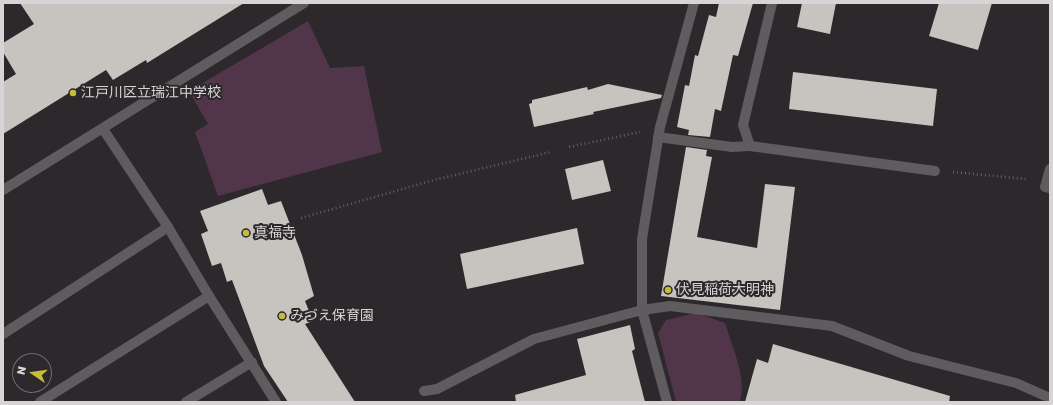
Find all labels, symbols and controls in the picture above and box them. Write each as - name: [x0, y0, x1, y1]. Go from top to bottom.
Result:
- place label: 江戸川区立瑞江中学校: [81, 85, 221, 101]
- marker: 江戸川区立瑞江中学校: [68, 88, 78, 98]
- place label: 真福寺: [254, 225, 296, 241]
- marker: 真福寺: [241, 228, 251, 238]
- place label: 伏見稲荷大明神: [676, 282, 774, 298]
- marker: 伏見稲荷大明神: [663, 285, 673, 295]
- place label: みづえ保育園: [290, 308, 374, 324]
- marker: みづえ保育園: [277, 311, 287, 321]
- north arrow: [12, 353, 52, 393]
- text: N: [14, 365, 28, 376]

